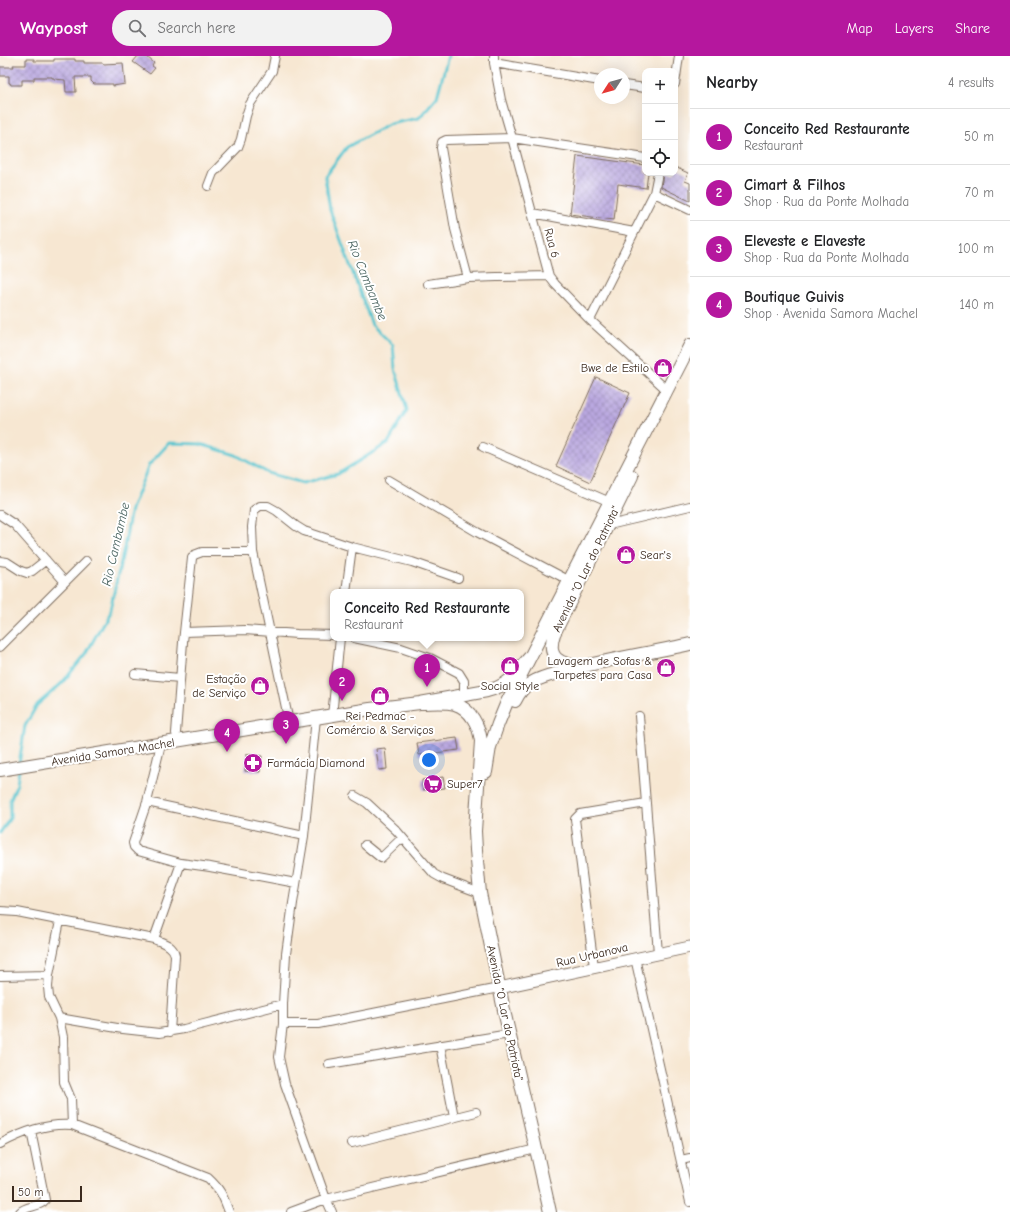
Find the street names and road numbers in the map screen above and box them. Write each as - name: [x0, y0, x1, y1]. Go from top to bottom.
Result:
- street label: Rua 6: [541, 227, 563, 259]
- street label: Avenida "O Lar do Patriota": [549, 504, 623, 634]
- street label: Avenida Samora Machel: [50, 735, 176, 769]
- street label: Rua Urbanova: [555, 940, 629, 970]
- street label: Avenida "O Lar do Patriota": [484, 944, 526, 1082]

